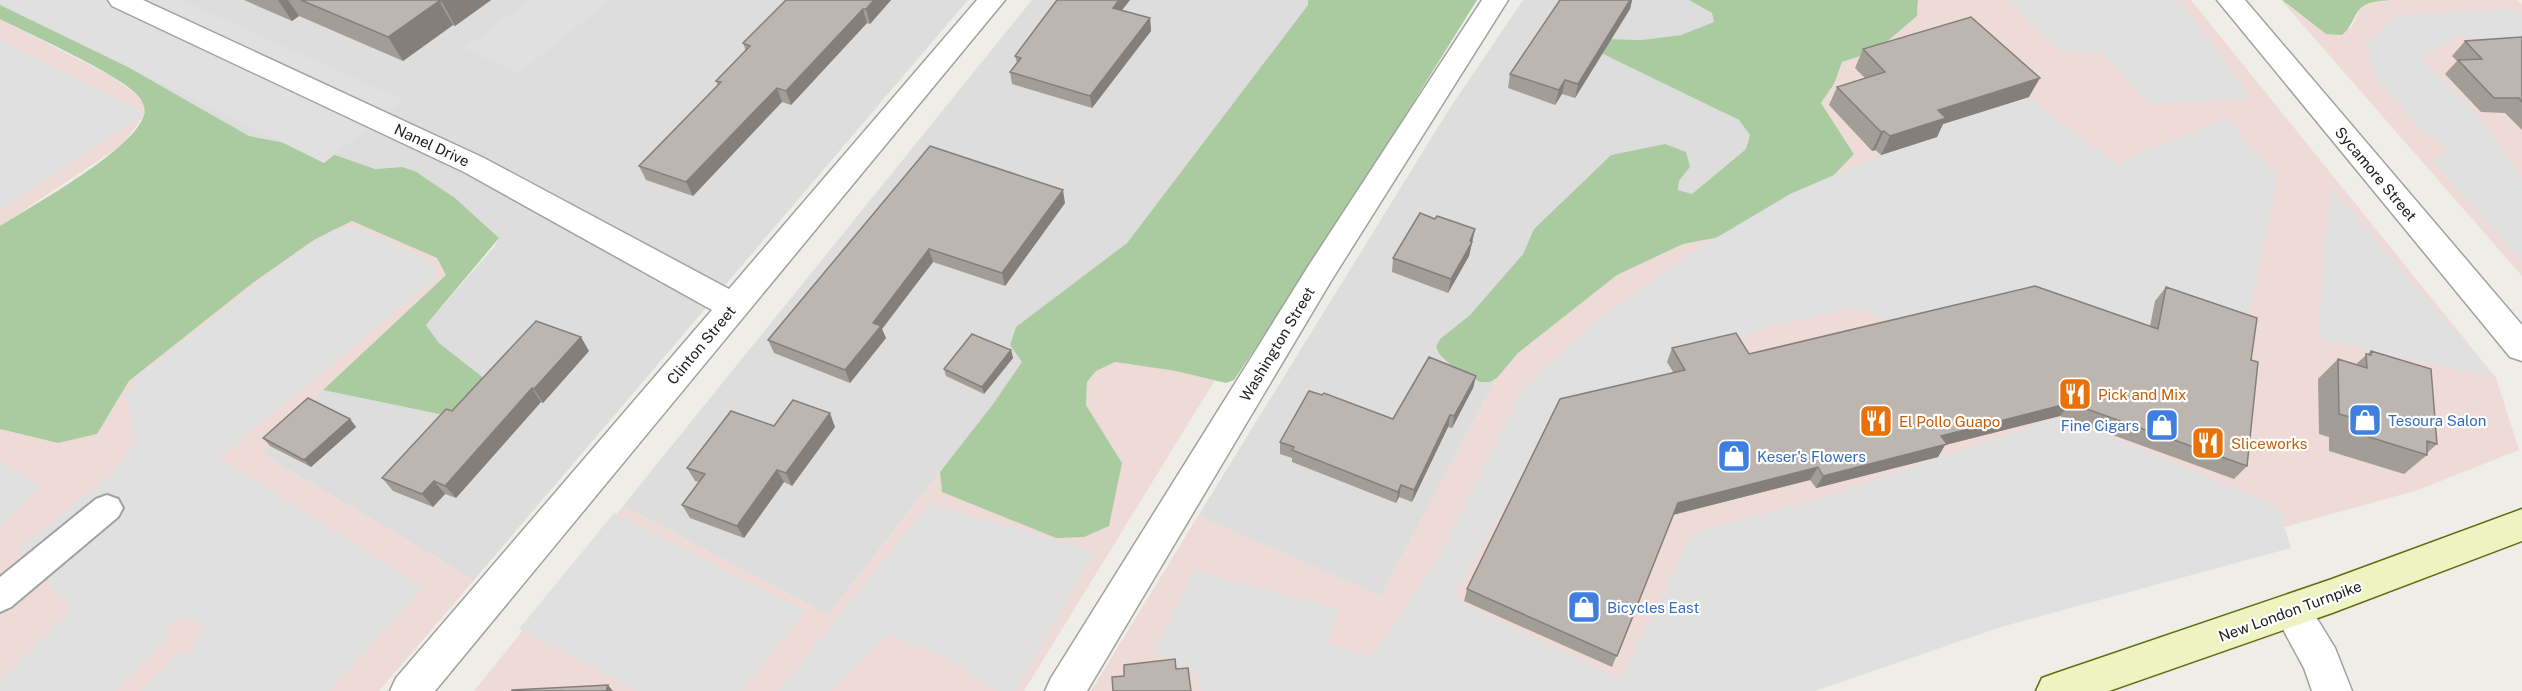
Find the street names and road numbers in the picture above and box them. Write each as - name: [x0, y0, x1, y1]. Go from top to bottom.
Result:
- street label: Nanel Drive: [392, 120, 472, 170]
- street label: Sycamore Street: [2332, 124, 2420, 225]
- street label: Washington Street: [1236, 284, 1318, 404]
- street label: Clinton Street: [663, 302, 739, 388]
- street label: New London Turnpike: [2216, 577, 2364, 645]

